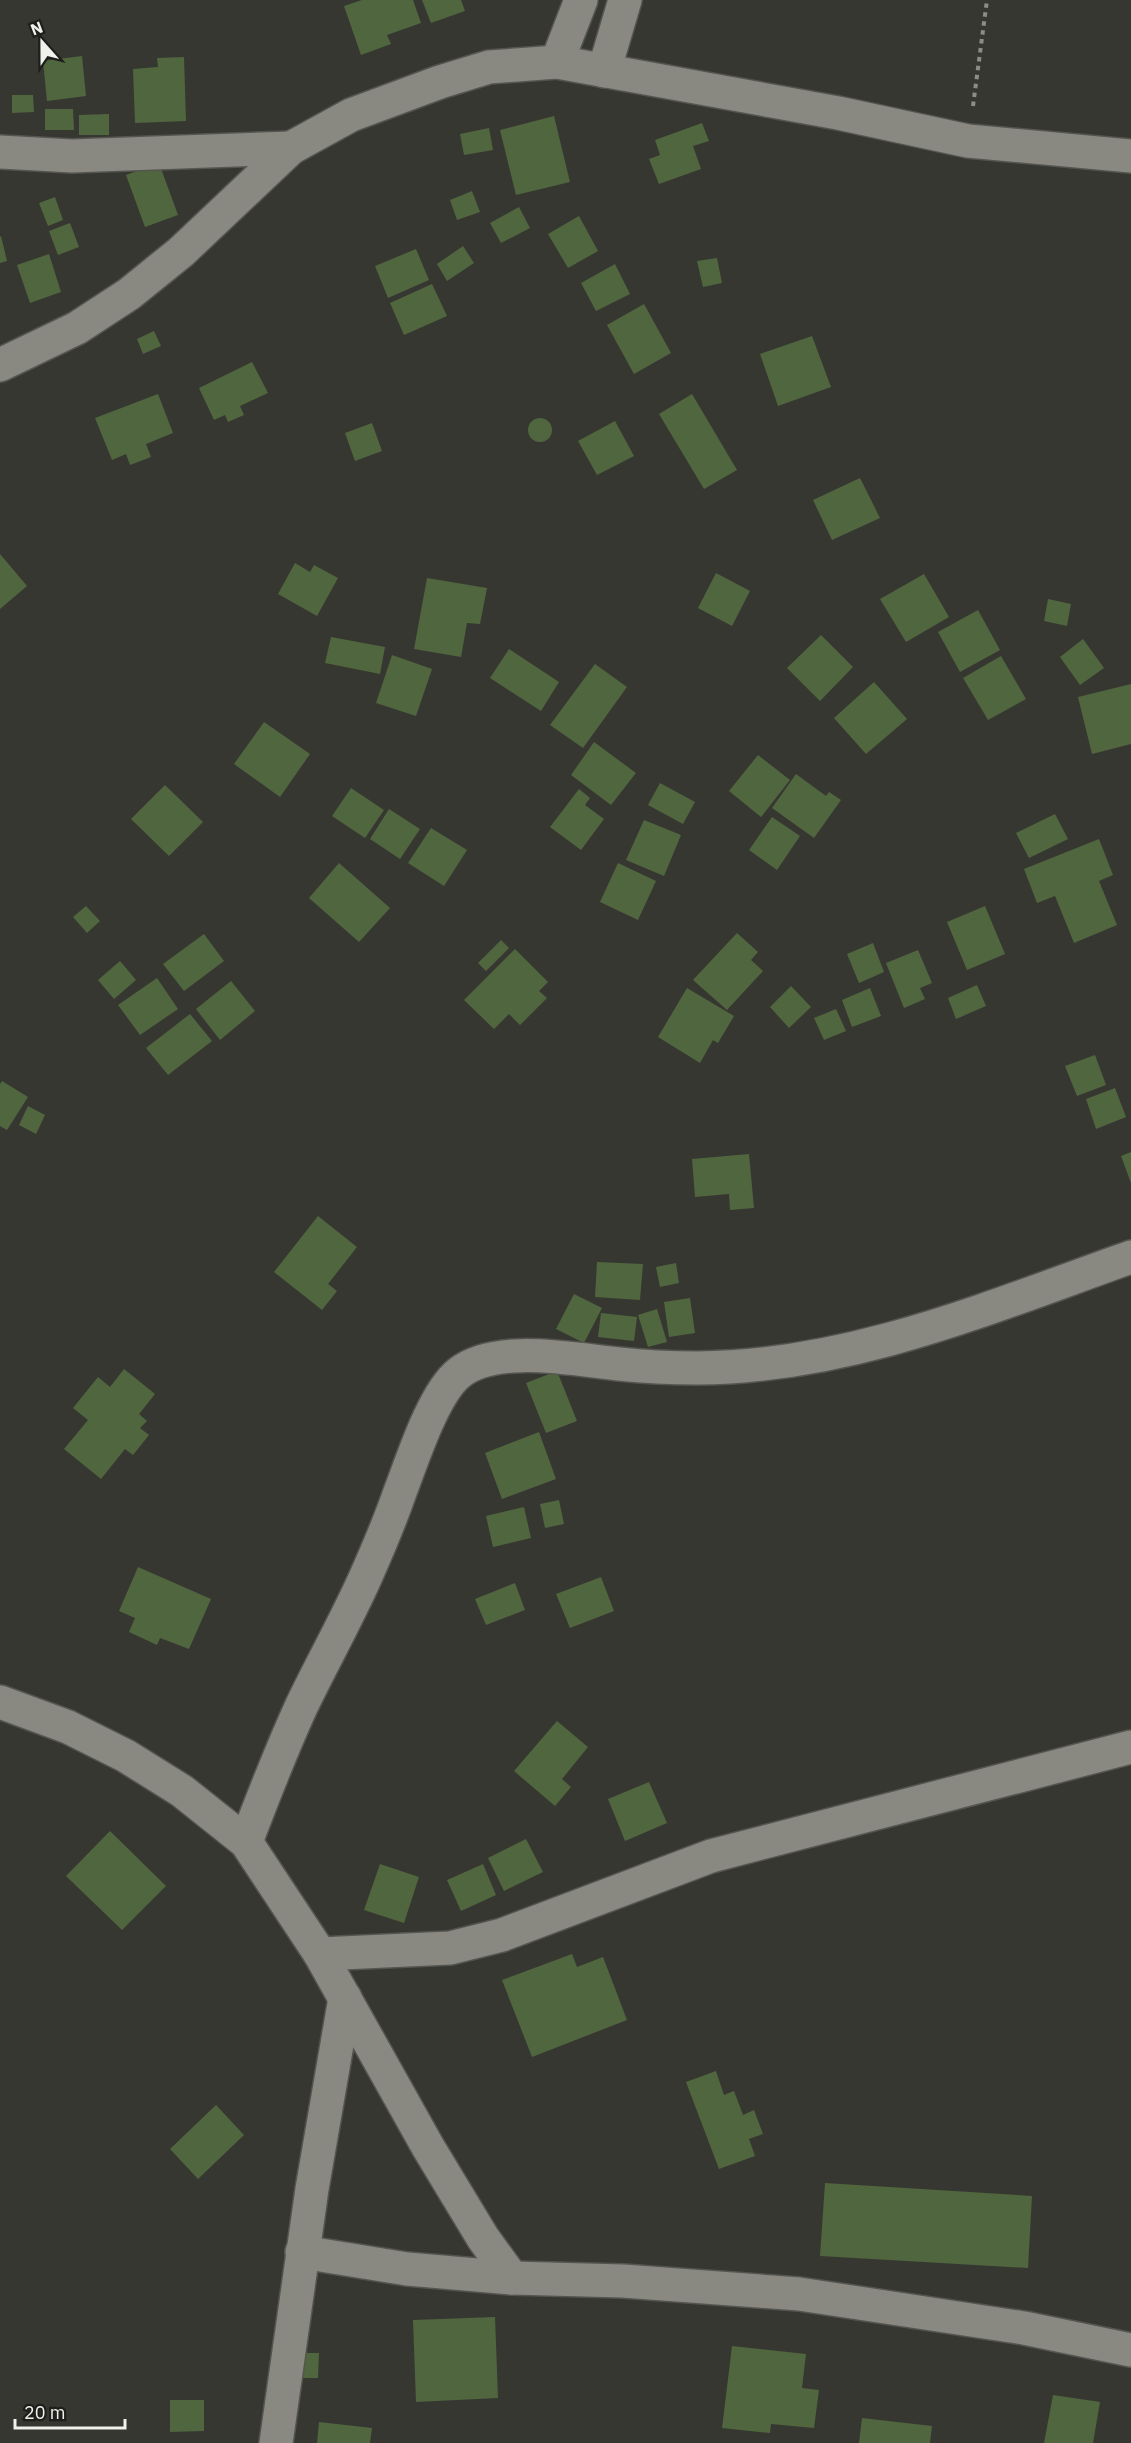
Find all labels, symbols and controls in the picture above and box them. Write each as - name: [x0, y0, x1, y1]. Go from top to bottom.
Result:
- north arrow: [12, 12, 72, 72]
- text: N: [28, 17, 46, 39]
- scale bar: [15, 2392, 124, 2430]
- text: 20 m: [24, 2401, 66, 2424]

